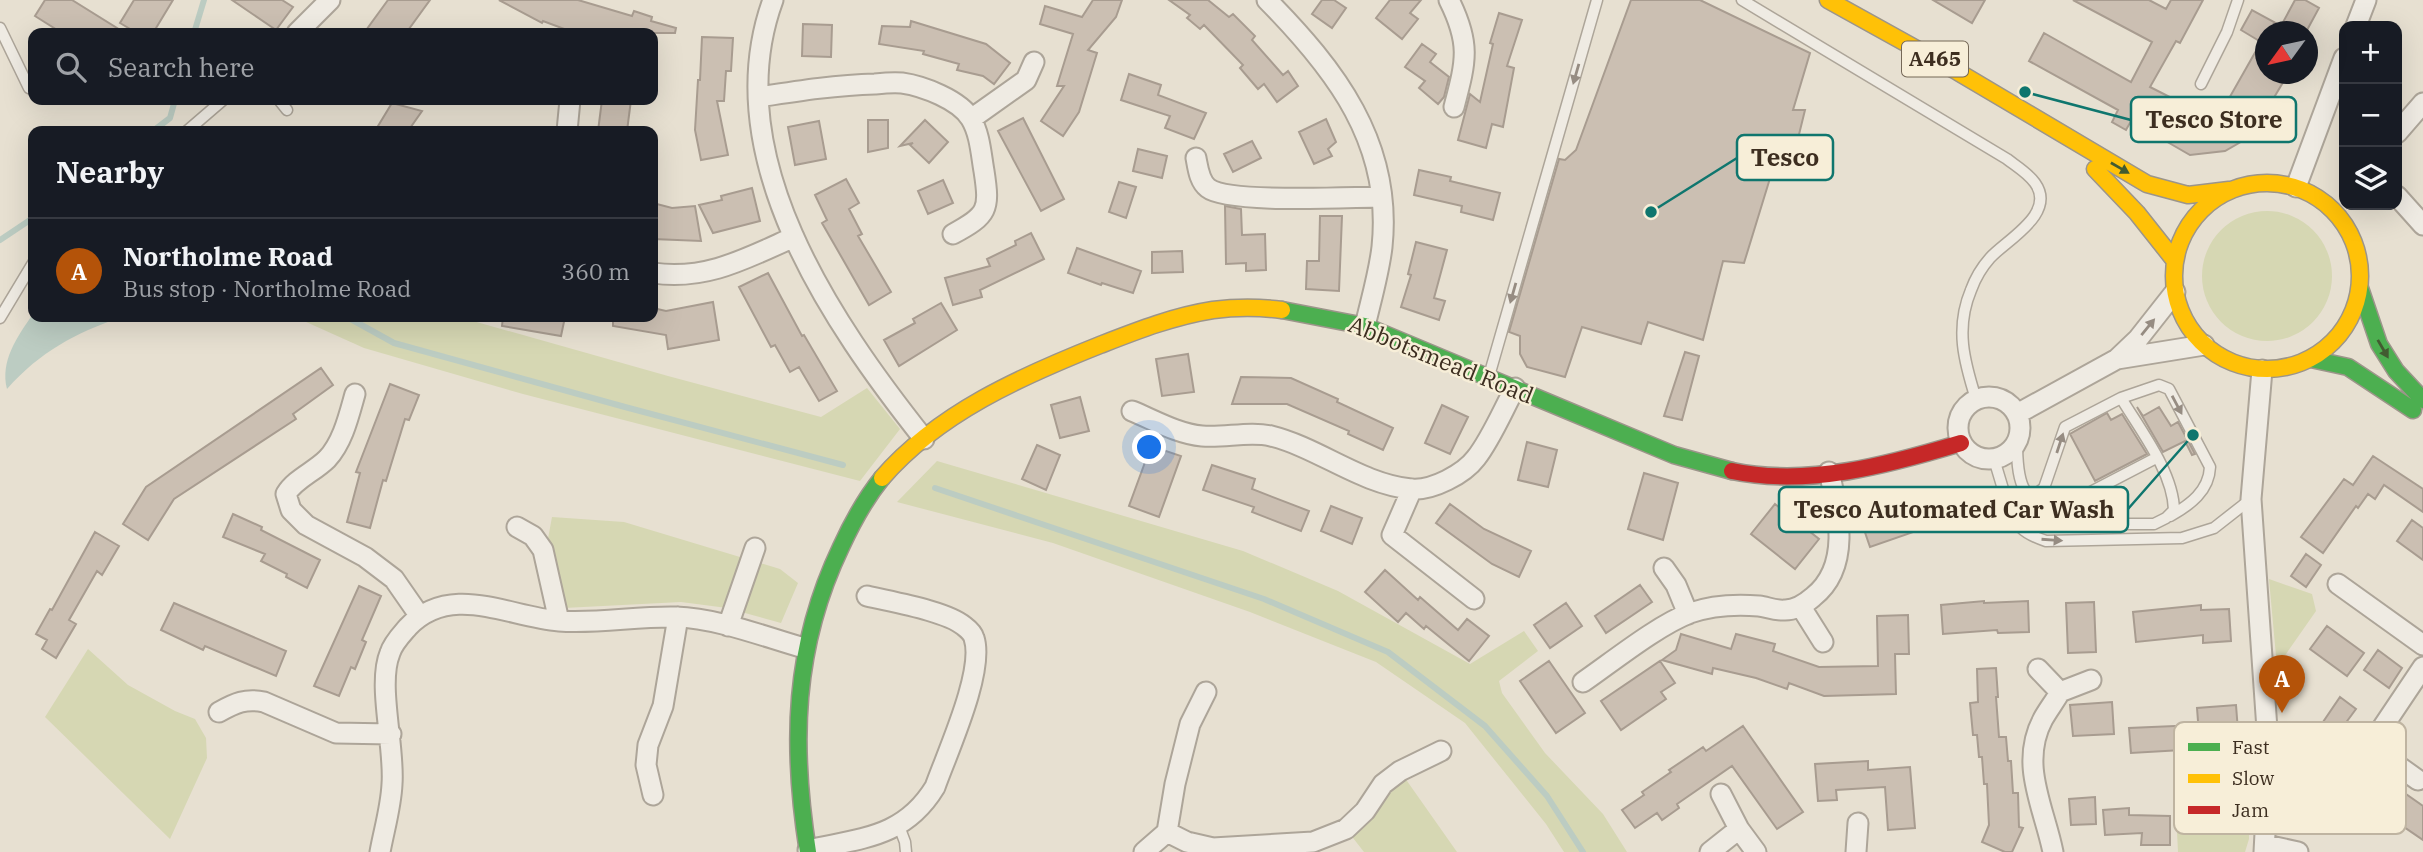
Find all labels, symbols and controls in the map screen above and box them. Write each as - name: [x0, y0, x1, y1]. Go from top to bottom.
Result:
- north arrow: [2255, 21, 2318, 84]
- map controls: [2339, 21, 2402, 210]
- button: +: [2339, 21, 2402, 84]
- search box: [28, 28, 658, 105]
- road number: A465: [1902, 42, 1968, 76]
- icon: search: [52, 48, 90, 86]
- text: Search here: [108, 50, 254, 84]
- one-way arrow: [1570, 64, 1580, 85]
- button: −: [2339, 84, 2402, 147]
- callout: Tesco Store: [2131, 97, 2296, 142]
- text: Tesco Store: [2145, 103, 2283, 135]
- callout: Tesco: [1737, 135, 1833, 180]
- text: Tesco: [1751, 141, 1819, 173]
- button: layers: [2339, 147, 2402, 210]
- text: Nearby: [56, 152, 164, 191]
- one-way arrow: [2110, 162, 2129, 174]
- text: Northolme Road: [123, 239, 333, 273]
- text: A: [71, 256, 87, 286]
- text: 360 m: [561, 256, 630, 286]
- text: Bus stop · Northolme Road: [123, 273, 411, 303]
- one-way arrow: [1508, 283, 1518, 304]
- street label: Abbotsmead Road: [1344, 308, 1538, 410]
- one-way arrow: [2140, 319, 2155, 336]
- one-way arrow: [2377, 339, 2389, 359]
- one-way arrow: [2171, 395, 2183, 414]
- your location: [1132, 430, 1166, 464]
- one-way arrow: [2055, 432, 2066, 453]
- callout: Tesco Automated Car Wash: [1779, 487, 2128, 532]
- text: Tesco Automated Car Wash: [1793, 493, 2115, 525]
- one-way arrow: [2041, 534, 2063, 545]
- pin: A: [2259, 655, 2305, 713]
- legend: [2174, 722, 2406, 834]
- text: Fast: [2232, 735, 2270, 759]
- text: Slow: [2232, 766, 2274, 790]
- text: Jam: [2232, 798, 2269, 822]

